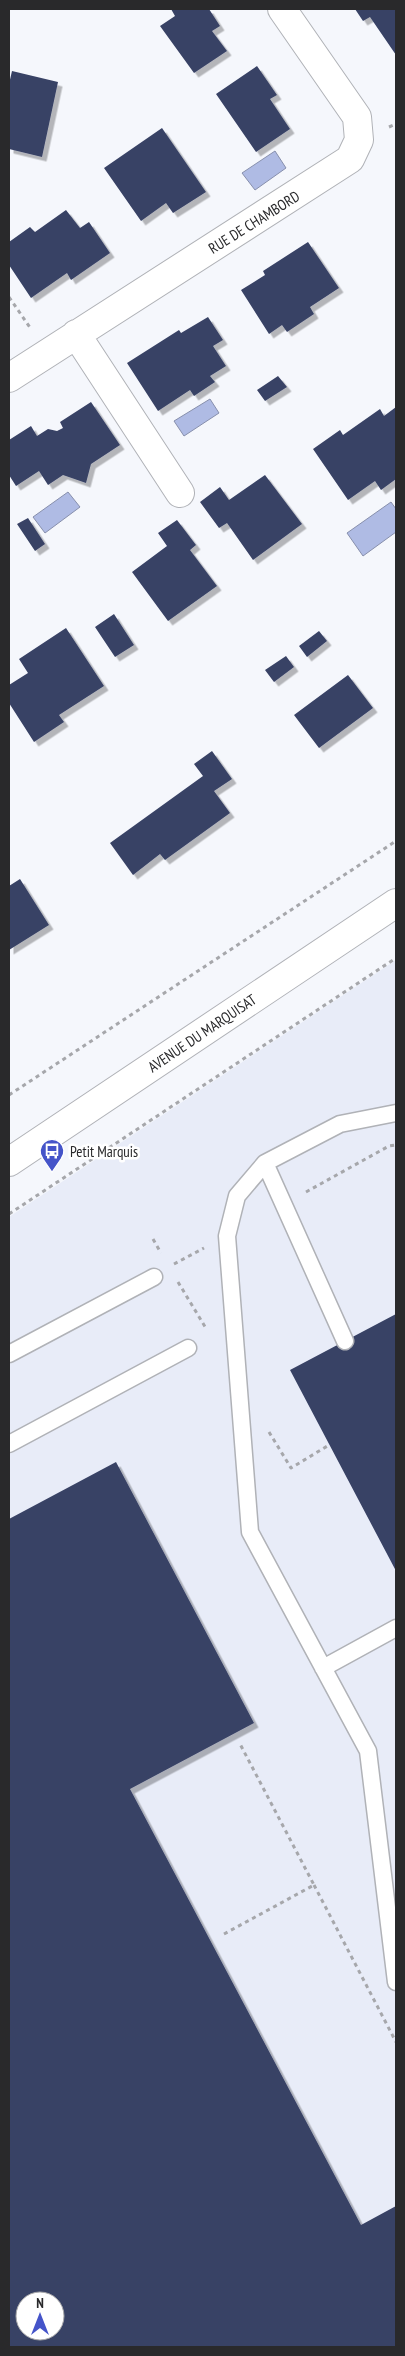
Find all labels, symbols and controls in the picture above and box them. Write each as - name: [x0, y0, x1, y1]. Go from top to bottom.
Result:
- street label: RUE DE CHAMBORD: [205, 186, 303, 258]
- street label: AVENUE DU MARQUISAT: [144, 990, 260, 1076]
- bus stop icon: Petit Marquis: [39, 1138, 65, 1172]
- place label: Petit Marquis: [70, 1142, 138, 1161]
- north arrow: [15, 2291, 65, 2341]
- text: N: [36, 2294, 44, 2312]

